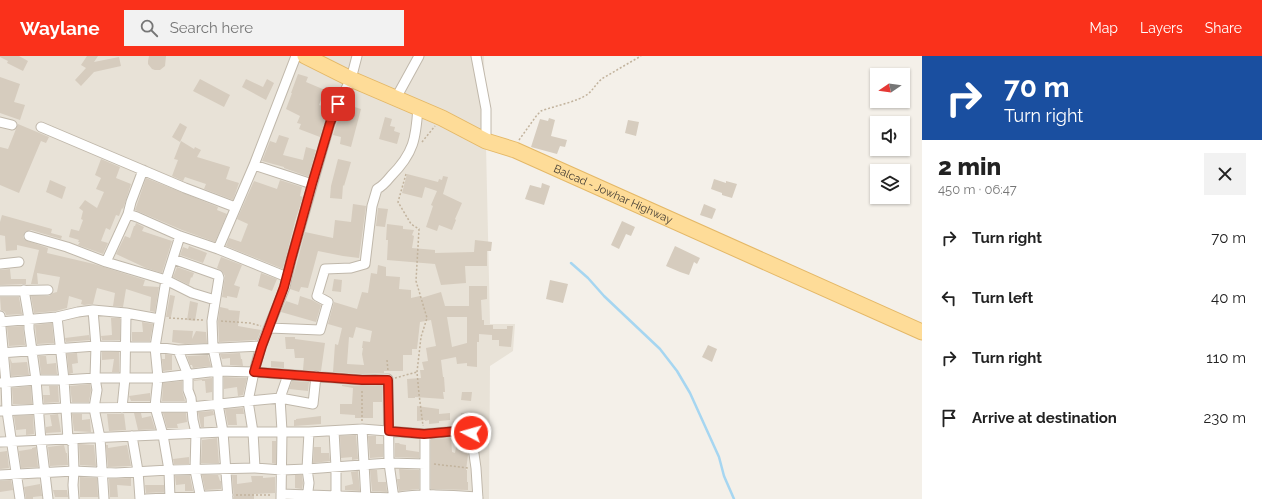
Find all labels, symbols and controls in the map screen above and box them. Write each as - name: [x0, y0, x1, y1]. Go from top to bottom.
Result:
- search box: [124, 10, 404, 46]
- text: Waylane: [20, 17, 100, 39]
- icon: search: [138, 17, 160, 39]
- text: Search here: [170, 19, 253, 37]
- text: Map: [1090, 20, 1118, 36]
- text: Layers: [1140, 20, 1183, 36]
- text: Share: [1205, 20, 1242, 36]
- north arrow: [870, 68, 910, 108]
- map controls: [870, 68, 910, 204]
- text: 70 m: [1004, 71, 1070, 104]
- icon: right: [938, 72, 990, 124]
- pin: [321, 87, 355, 121]
- icon: arrive: [327, 93, 349, 115]
- text: Turn right: [1004, 105, 1083, 126]
- button: sound: [870, 116, 910, 156]
- text: 2 min: [938, 152, 1001, 181]
- button: close: [1204, 153, 1246, 195]
- street label: Balcad - Jowhar Highway: [552, 162, 675, 226]
- button: layers: [870, 164, 910, 204]
- text: 450 m · 06:47: [938, 182, 1017, 197]
- icon: right: [938, 227, 960, 249]
- text: Turn right: [972, 229, 1042, 247]
- text: 70 m: [1211, 229, 1246, 247]
- icon: left: [938, 287, 960, 309]
- text: Turn left: [972, 289, 1033, 307]
- text: 40 m: [1211, 289, 1246, 307]
- icon: right: [938, 347, 960, 369]
- text: Turn right: [972, 349, 1042, 367]
- text: 110 m: [1206, 349, 1246, 367]
- icon: arrive: [938, 407, 960, 429]
- text: Arrive at destination: [972, 409, 1117, 427]
- text: 230 m: [1203, 409, 1246, 427]
- position arrow: [450, 412, 492, 454]

